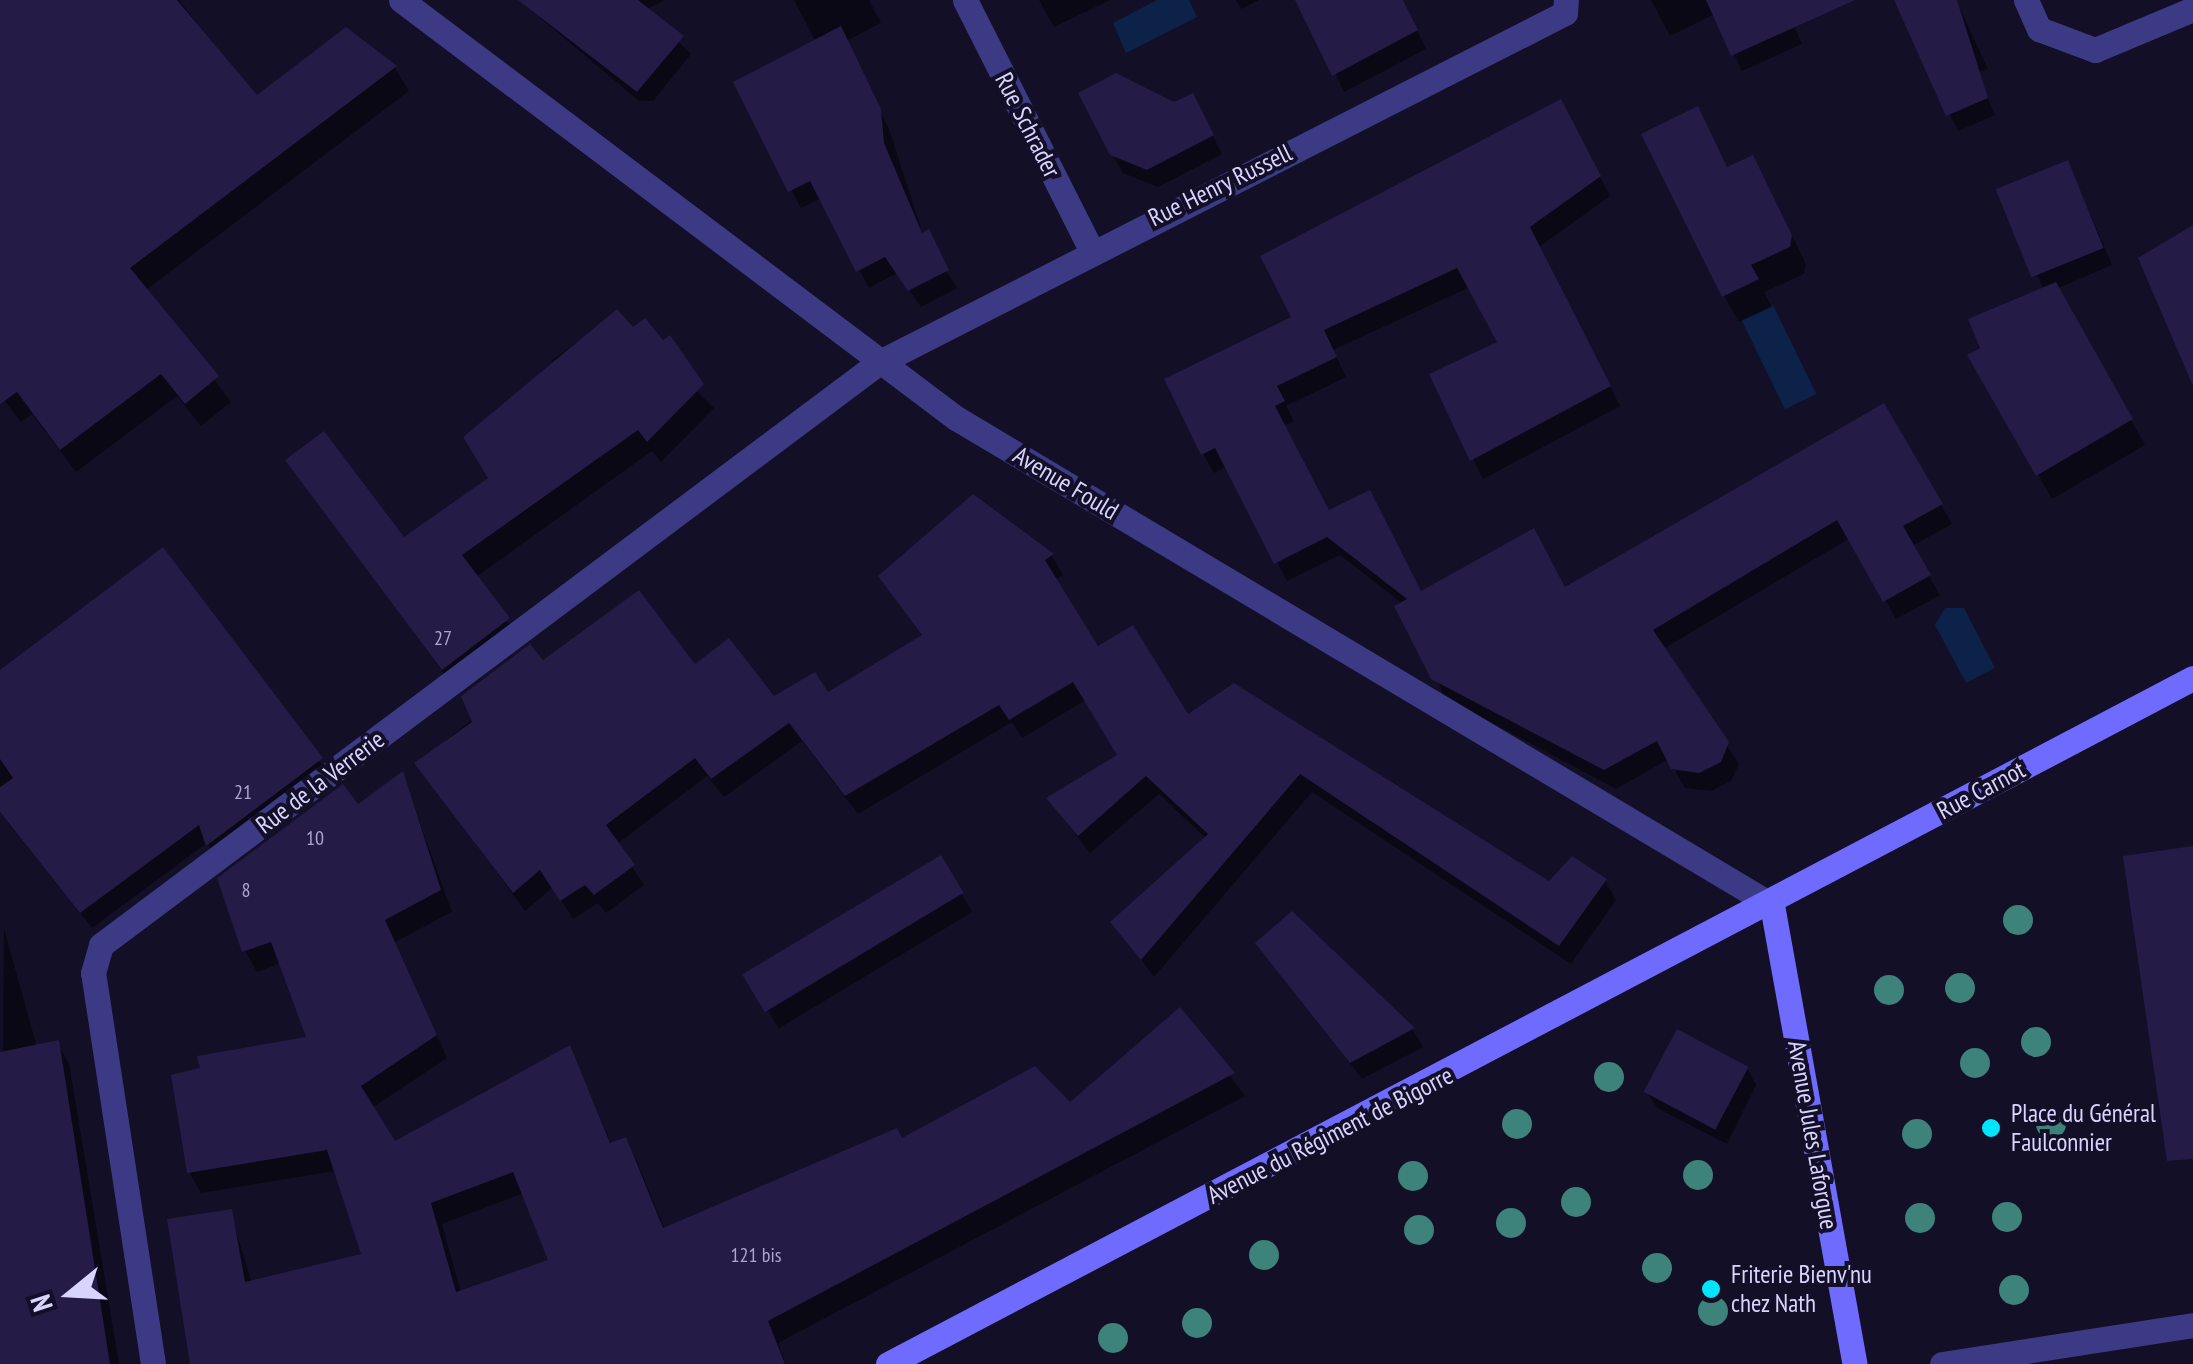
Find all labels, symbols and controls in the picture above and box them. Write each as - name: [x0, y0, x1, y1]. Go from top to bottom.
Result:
- street label: Rue Schrader: [989, 67, 1067, 183]
- street label: Rue Henry Russell: [1143, 137, 1297, 233]
- street label: Avenue Fould: [1008, 440, 1124, 526]
- house number: 27: [434, 626, 452, 650]
- street label: Rue de la Verrerie: [250, 724, 390, 840]
- street label: Rue Carnot: [1932, 754, 2030, 826]
- house number: 21: [234, 780, 252, 804]
- house number: 10: [306, 826, 324, 850]
- house number: 8: [242, 878, 250, 902]
- street label: Avenue Jules Laforgue: [1782, 1038, 1844, 1232]
- street label: Avenue du Régiment de Bigorre: [1202, 1060, 1458, 1210]
- place label: Place du Général Faulconnier: [2011, 1099, 2156, 1158]
- marker: Place du Général Faulconnier: [1980, 1117, 2002, 1139]
- house number: 121 bis: [730, 1243, 782, 1267]
- north arrow: [20, 1244, 120, 1344]
- place label: Friterie Bienv'nu chez Nath: [1731, 1260, 1872, 1319]
- marker: Friterie Bienv'nu chez Nath: [1700, 1278, 1722, 1300]
- text: N: [21, 1291, 61, 1316]

